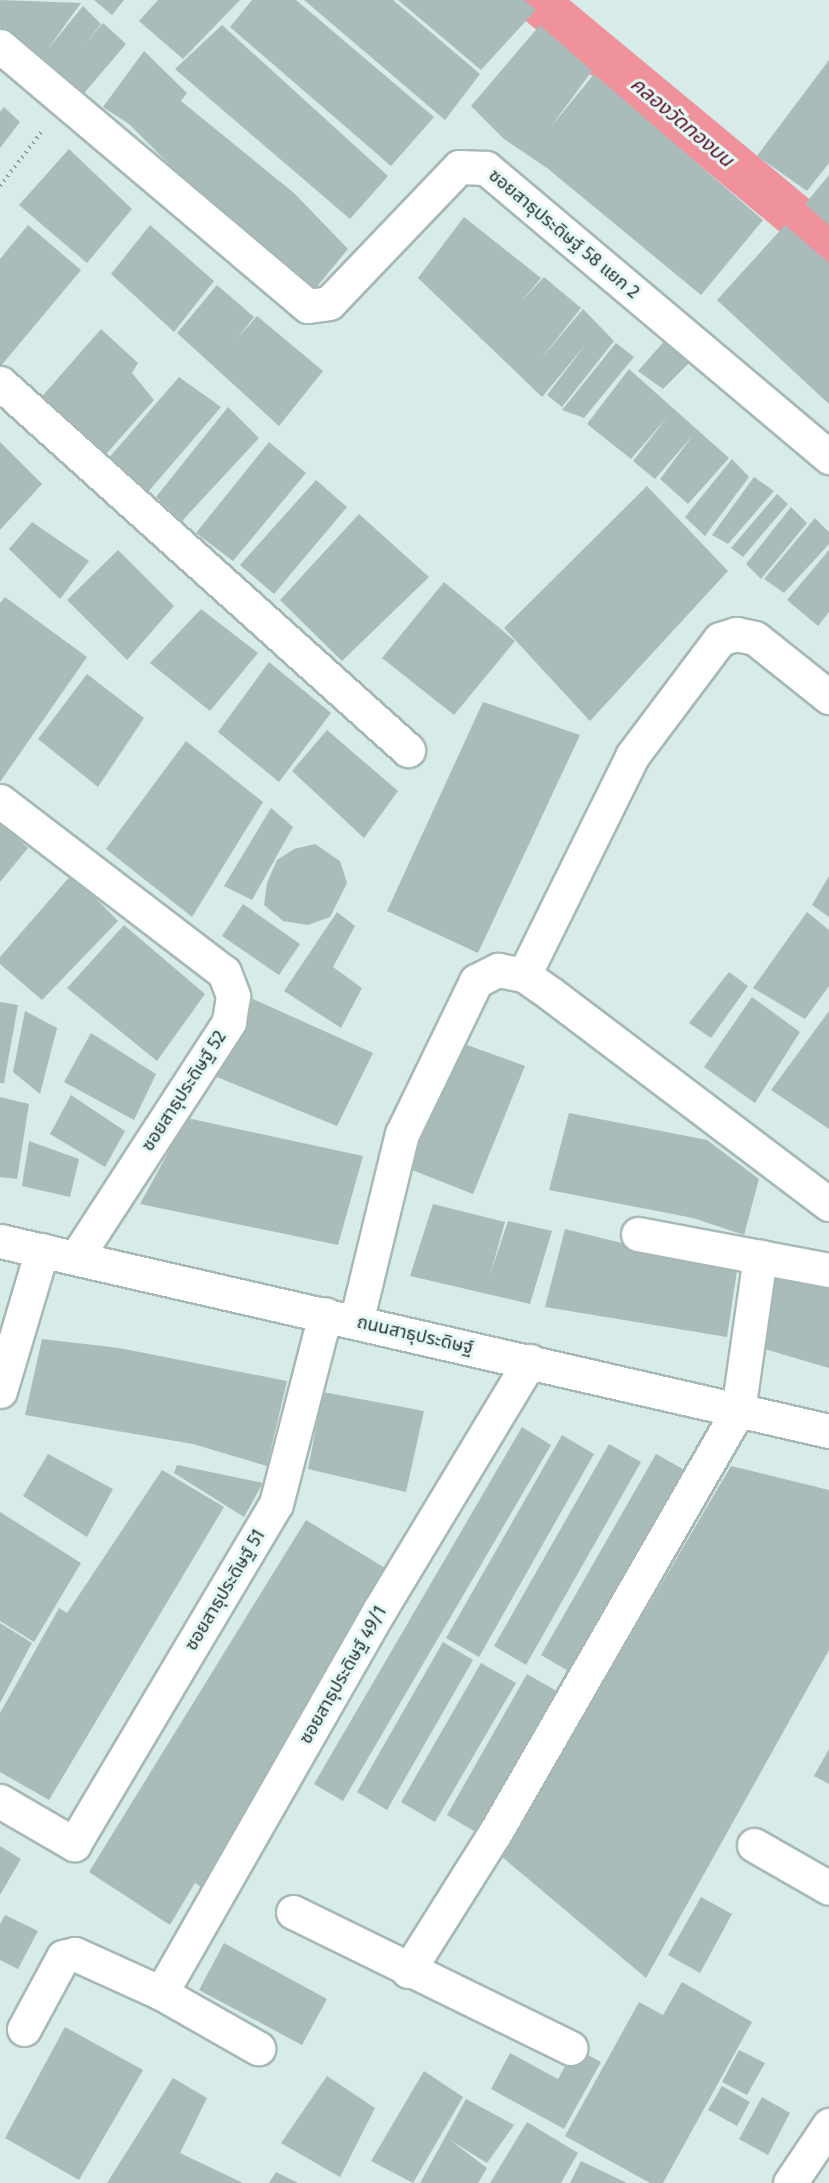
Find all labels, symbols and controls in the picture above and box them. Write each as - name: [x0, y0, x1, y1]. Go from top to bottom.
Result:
- water label: คลองวัดทองบน: [626, 72, 738, 172]
- street label: ซอยสาธุประดิษฐ์ 58 แยก 2: [484, 165, 644, 303]
- street label: ซอยสาธุประดิษฐ์ 52: [137, 1027, 231, 1155]
- street label: ถนนสาธุประดิษฐ์: [355, 1311, 475, 1359]
- street label: ซอยสาธุประดิษฐ์ 51: [180, 1526, 270, 1654]
- street label: ซอยสาธุประดิษฐ์ 49/1: [295, 1602, 391, 1748]

